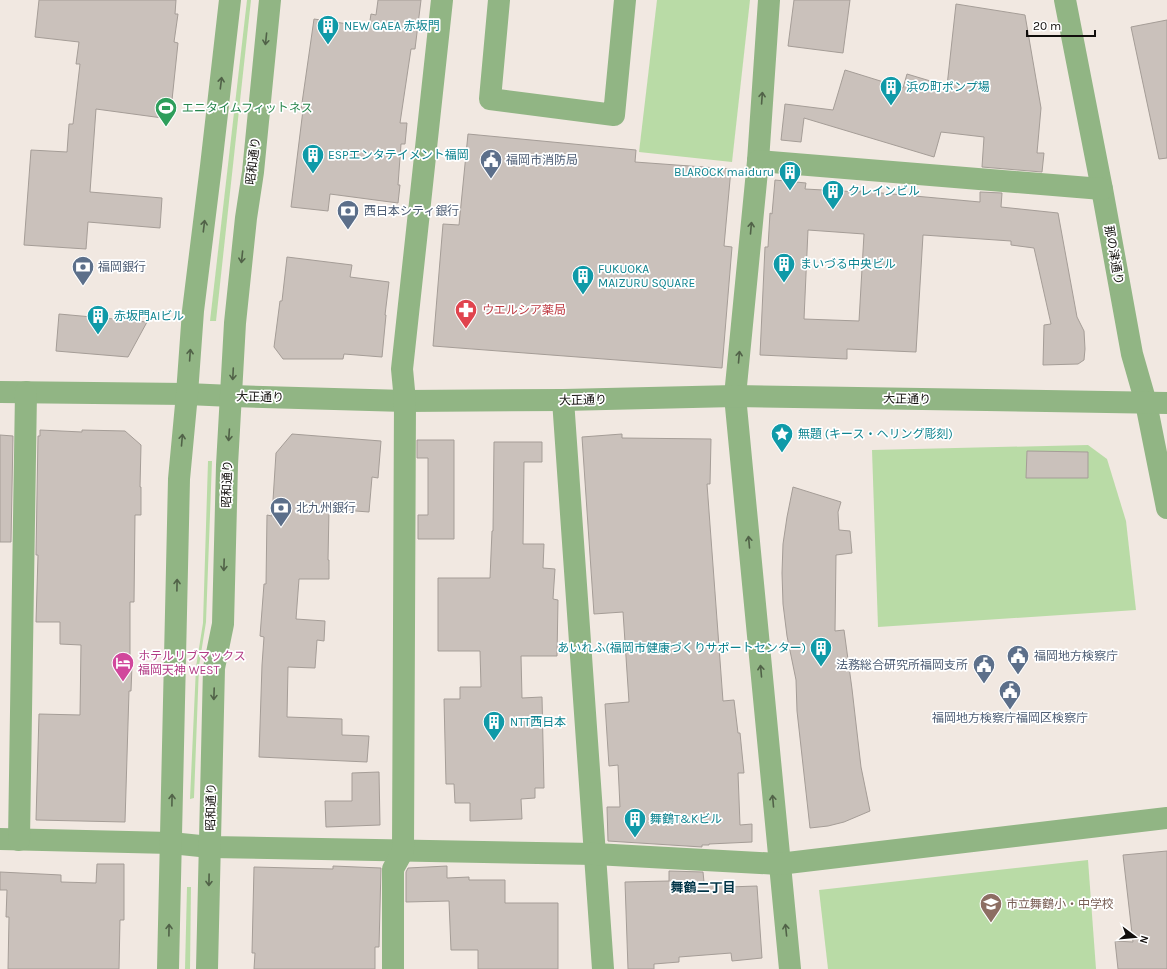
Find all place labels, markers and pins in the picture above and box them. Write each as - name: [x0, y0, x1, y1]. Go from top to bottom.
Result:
- building icon: NEW GAEA 赤坂門: [315, 13, 341, 46]
- place label: NEW GAEA 赤坂門: [344, 19, 440, 33]
- building icon: 浜の町ポンプ場: [878, 74, 904, 107]
- place label: 浜の町ポンプ場: [906, 80, 990, 94]
- sports icon: エニタイムフィットネス: [153, 95, 179, 128]
- place label: エニタイムフィットネス: [182, 101, 313, 115]
- building icon: ESPエンタテイメント福岡: [300, 142, 326, 175]
- public building icon: 福岡市消防局: [478, 147, 504, 180]
- place label: ESPエンタテイメント福岡: [328, 148, 469, 162]
- place label: 福岡市消防局: [506, 153, 578, 167]
- building icon: BLAROCK maiduru: [777, 159, 803, 192]
- place label: BLAROCK maiduru: [674, 165, 774, 179]
- building icon: クレインビル: [820, 178, 846, 211]
- place label: クレインビル: [848, 184, 920, 198]
- bank icon: 西日本シティ銀行: [335, 198, 361, 231]
- place label: 西日本シティ銀行: [364, 204, 459, 218]
- building icon: まいづる中央ビル: [771, 251, 797, 284]
- bank icon: 福岡銀行: [70, 254, 96, 287]
- place label: まいづる中央ビル: [800, 257, 896, 271]
- place label: 福岡銀行: [98, 260, 146, 274]
- place label: FUKUOKA MAIZURU SQUARE: [598, 262, 695, 290]
- building icon: FUKUOKA MAIZURU SQUARE: [570, 263, 596, 296]
- pharmacy icon: ウエルシア薬局: [453, 297, 479, 330]
- building icon: 赤坂門AIビル: [85, 303, 111, 336]
- place label: ウエルシア薬局: [482, 303, 566, 317]
- place label: 赤坂門AIビル: [114, 309, 184, 323]
- place icon: 無題 (キース・ヘリング彫刻): [769, 421, 795, 454]
- place label: 無題 (キース・ヘリング彫刻): [798, 427, 953, 441]
- bank icon: 北九州銀行: [268, 495, 294, 528]
- place label: 北九州銀行: [296, 501, 356, 515]
- building icon: あいれふ(福岡市健康づくりサポートセンター): [808, 635, 834, 668]
- place label: あいれふ(福岡市健康づくりサポートセンター): [557, 641, 806, 655]
- public building icon: 福岡地方検察庁: [1005, 643, 1031, 676]
- place label: ホテルリブマックス 福岡天神 WEST: [138, 649, 246, 677]
- place label: 福岡地方検察庁: [1034, 649, 1118, 663]
- hotel icon: ホテルリブマックス 福岡天神 WEST: [110, 650, 136, 683]
- public building icon: 法務総合研究所福岡支所: [971, 652, 997, 685]
- place label: 法務総合研究所福岡支所: [836, 658, 968, 672]
- public building icon: 福岡地方検察庁福岡区検察庁: [997, 678, 1023, 711]
- building icon: NTT西日本: [481, 709, 507, 742]
- place label: 福岡地方検察庁福岡区検察庁: [932, 711, 1088, 725]
- place label: NTT西日本: [510, 715, 566, 729]
- building icon: 舞鶴T&Kビル: [622, 806, 648, 839]
- place label: 舞鶴T&Kビル: [650, 812, 722, 826]
- school or university icon: 市立舞鶴小・中学校: [978, 891, 1004, 924]
- place label: 市立舞鶴小・中学校: [1006, 897, 1114, 911]

